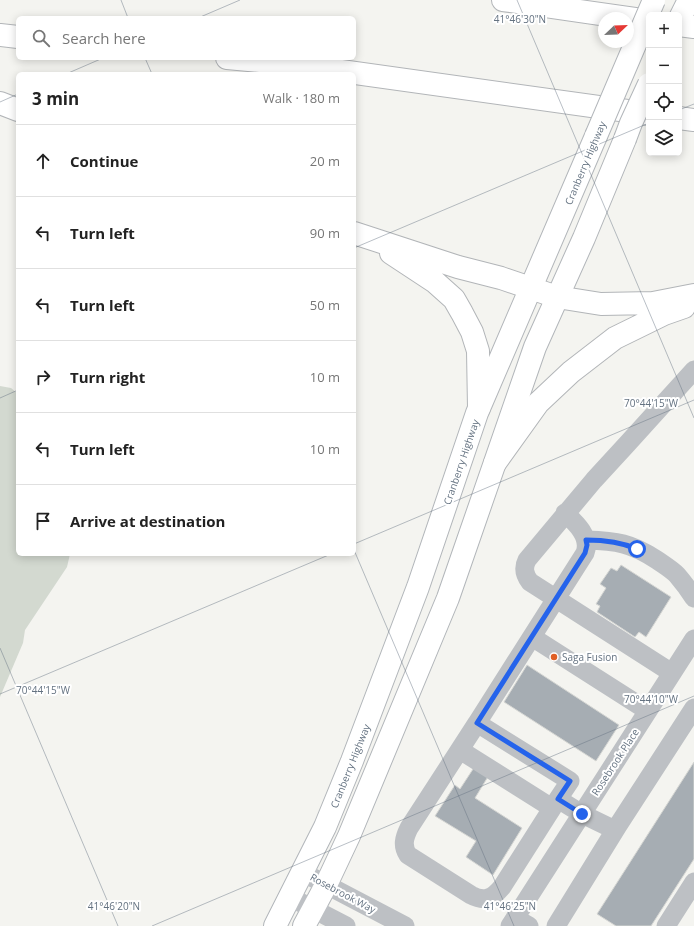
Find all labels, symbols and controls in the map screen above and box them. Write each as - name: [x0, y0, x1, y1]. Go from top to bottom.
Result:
- text: 41°46'30"N: [494, 12, 546, 26]
- north arrow: [598, 12, 634, 48]
- map controls: [646, 12, 682, 156]
- button: +: [646, 12, 682, 48]
- search box: [16, 16, 356, 60]
- icon: search: [30, 27, 52, 49]
- text: Search here: [62, 28, 146, 48]
- button: −: [646, 48, 682, 84]
- button: locate: [646, 84, 682, 120]
- text: 3 min: [32, 87, 79, 110]
- text: Walk · 180 m: [263, 89, 340, 107]
- street label: Cranberry Highway: [561, 118, 609, 207]
- button: layers: [646, 120, 682, 156]
- icon: ahead: [32, 150, 54, 172]
- text: Continue: [70, 151, 138, 171]
- text: 20 m: [310, 152, 340, 170]
- icon: left: [32, 222, 54, 244]
- text: Turn left: [70, 223, 135, 243]
- text: 90 m: [310, 224, 340, 242]
- icon: left: [32, 294, 54, 316]
- text: Turn left: [70, 295, 135, 315]
- text: 50 m: [310, 296, 340, 314]
- icon: right: [32, 366, 54, 388]
- text: Turn right: [70, 367, 145, 387]
- text: 10 m: [310, 368, 340, 386]
- text: 70°44'15"W: [624, 396, 679, 410]
- street label: Cranberry Highway: [440, 417, 482, 507]
- icon: left: [32, 438, 54, 460]
- text: Turn left: [70, 439, 135, 459]
- text: 10 m: [310, 440, 340, 458]
- icon: arrive: [32, 510, 54, 532]
- text: Arrive at destination: [70, 511, 225, 531]
- route start: [628, 540, 646, 558]
- place label: Saga Fusion: [562, 650, 617, 664]
- marker: Saga Fusion: [549, 652, 559, 662]
- text: 70°44'15"W: [16, 683, 71, 697]
- text: 70°44'10"W: [624, 692, 679, 706]
- street label: Cranberry Highway: [327, 721, 374, 810]
- street label: Rosebrook Place: [588, 726, 642, 798]
- route end: [573, 805, 591, 823]
- street label: Rosebrook Way: [308, 870, 379, 917]
- text: 41°46'20"N: [88, 899, 140, 913]
- text: 41°46'25"N: [484, 899, 536, 913]

